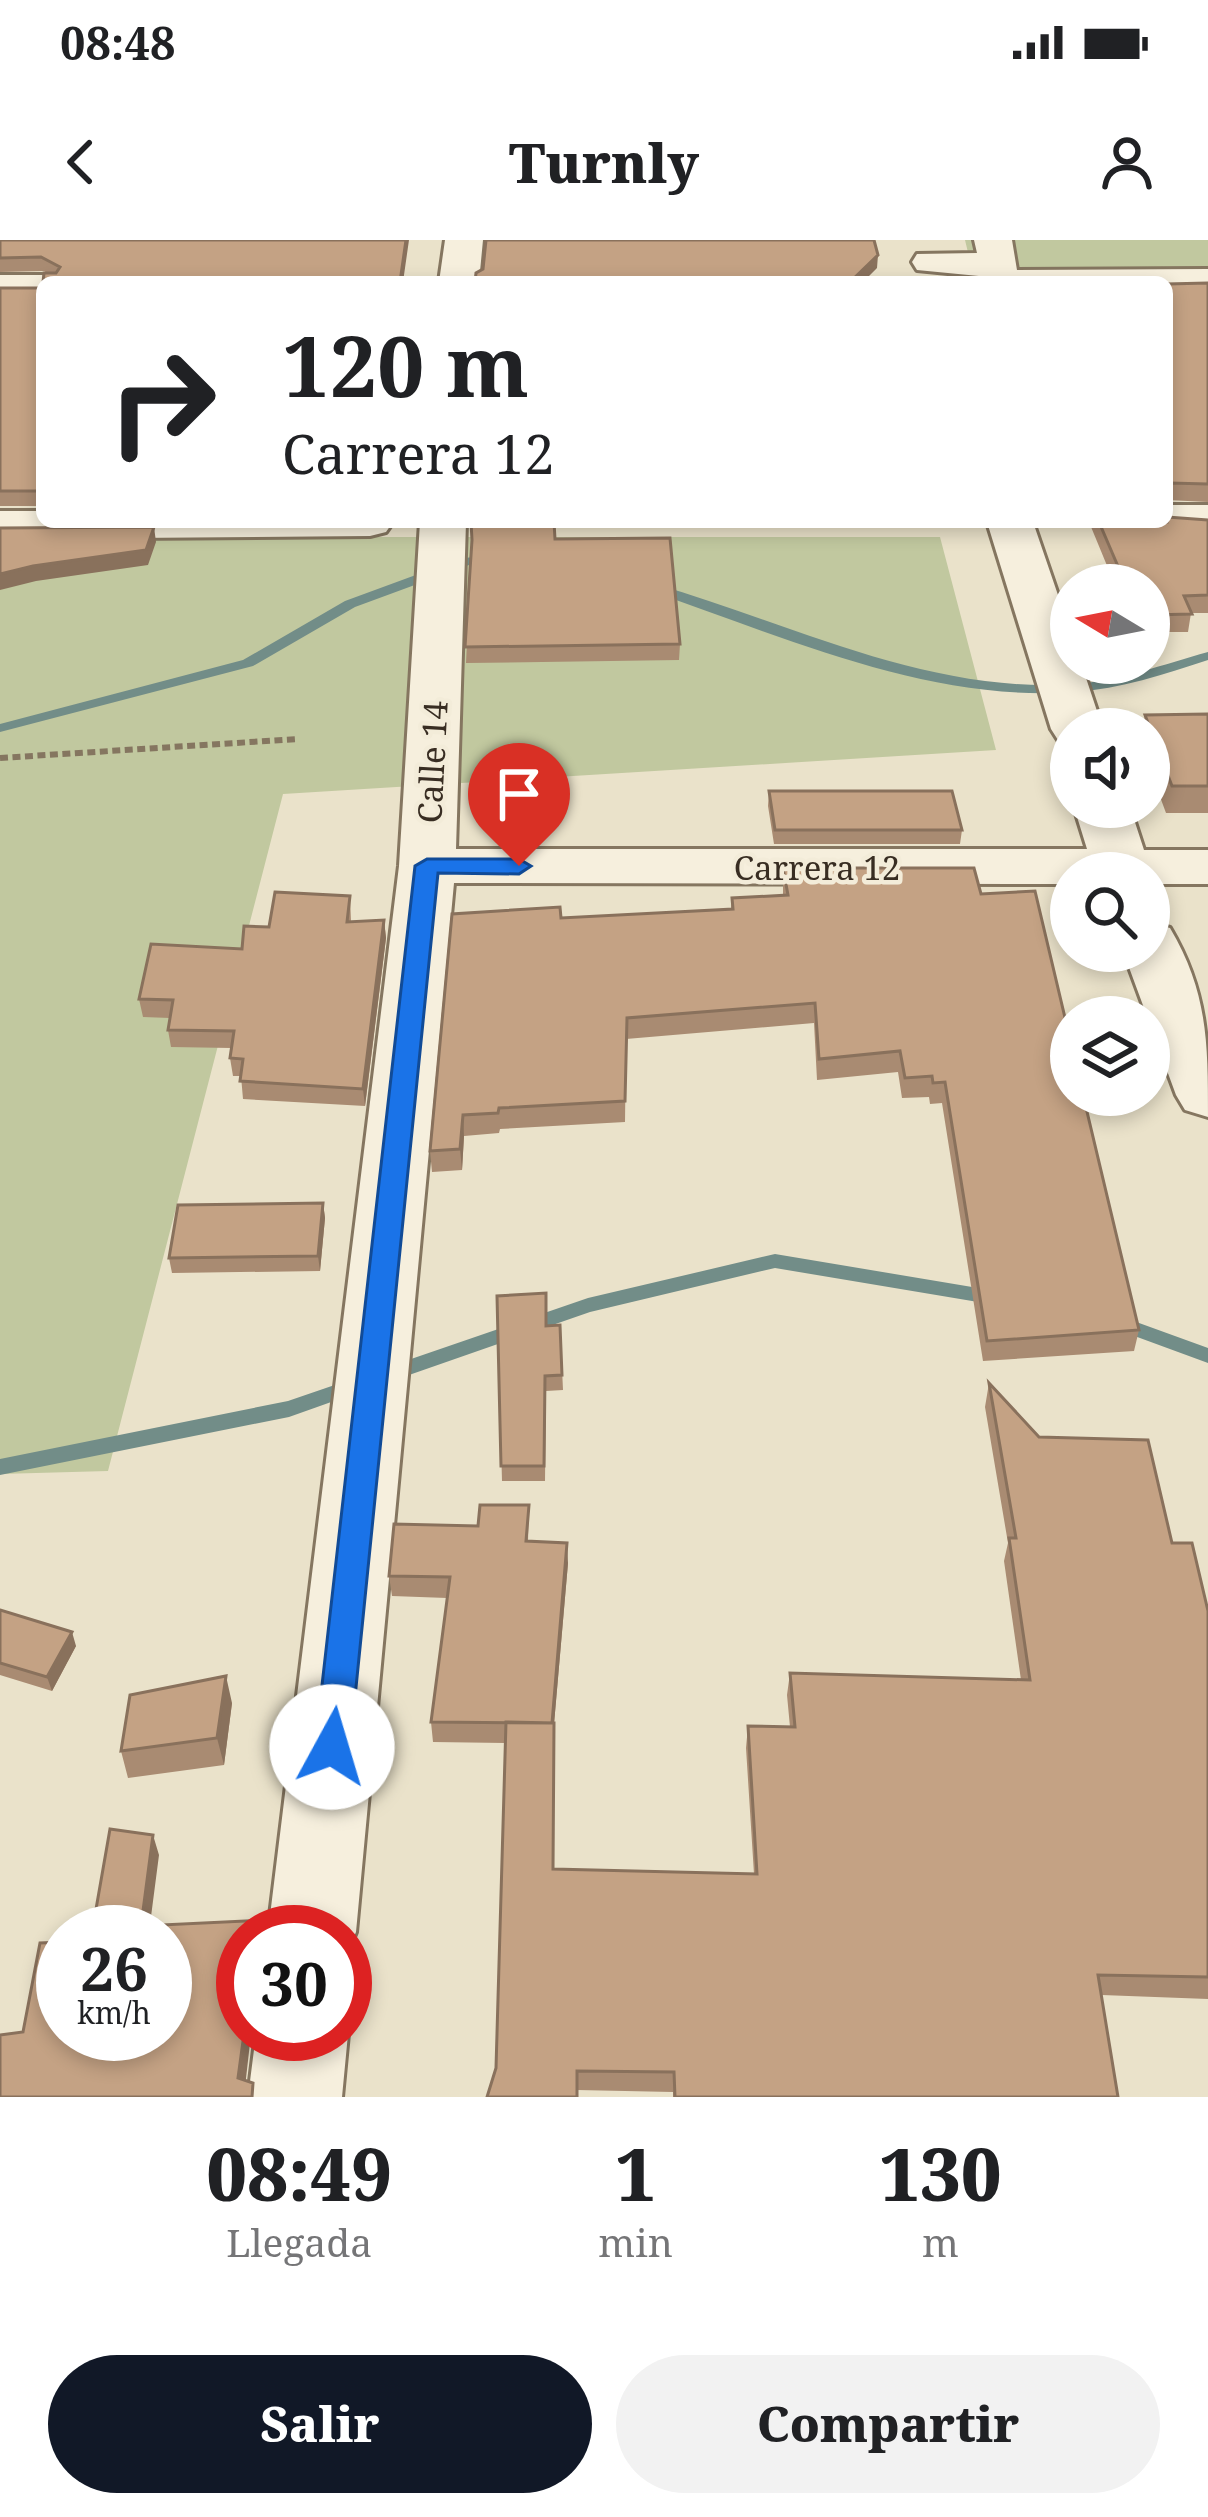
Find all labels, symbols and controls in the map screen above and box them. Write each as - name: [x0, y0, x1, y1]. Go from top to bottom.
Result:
- text: 08:48: [60, 12, 175, 73]
- text: Turnly: [509, 125, 699, 199]
- icon: back: [48, 129, 114, 195]
- icon: person: [1094, 129, 1160, 195]
- text: 120 m: [282, 307, 529, 422]
- icon: right: [84, 324, 240, 480]
- text: Carrera 12: [282, 416, 554, 490]
- north arrow: [1050, 564, 1170, 684]
- map controls: [1050, 564, 1170, 1116]
- street label: Calle 14: [406, 700, 458, 824]
- button: sound: [1050, 708, 1170, 828]
- pin: [468, 743, 570, 866]
- icon: arrive: [486, 761, 552, 827]
- street label: Carrera 12: [734, 845, 900, 890]
- button: search: [1050, 852, 1170, 972]
- button: layers: [1050, 996, 1170, 1116]
- position arrow: [269, 1684, 395, 1810]
- speed limit sign: 30: [216, 1905, 372, 2061]
- text: 26: [80, 1927, 148, 2009]
- text: km/h: [77, 1992, 151, 2033]
- text: 08:49: [206, 2124, 392, 2222]
- text: 1: [615, 2124, 656, 2222]
- text: 130: [879, 2124, 1002, 2222]
- text: Llegada: [226, 2215, 372, 2268]
- text: min: [598, 2215, 673, 2268]
- text: m: [922, 2215, 959, 2268]
- button: Salir: [48, 2355, 592, 2493]
- button: Compartir: [616, 2355, 1160, 2493]

